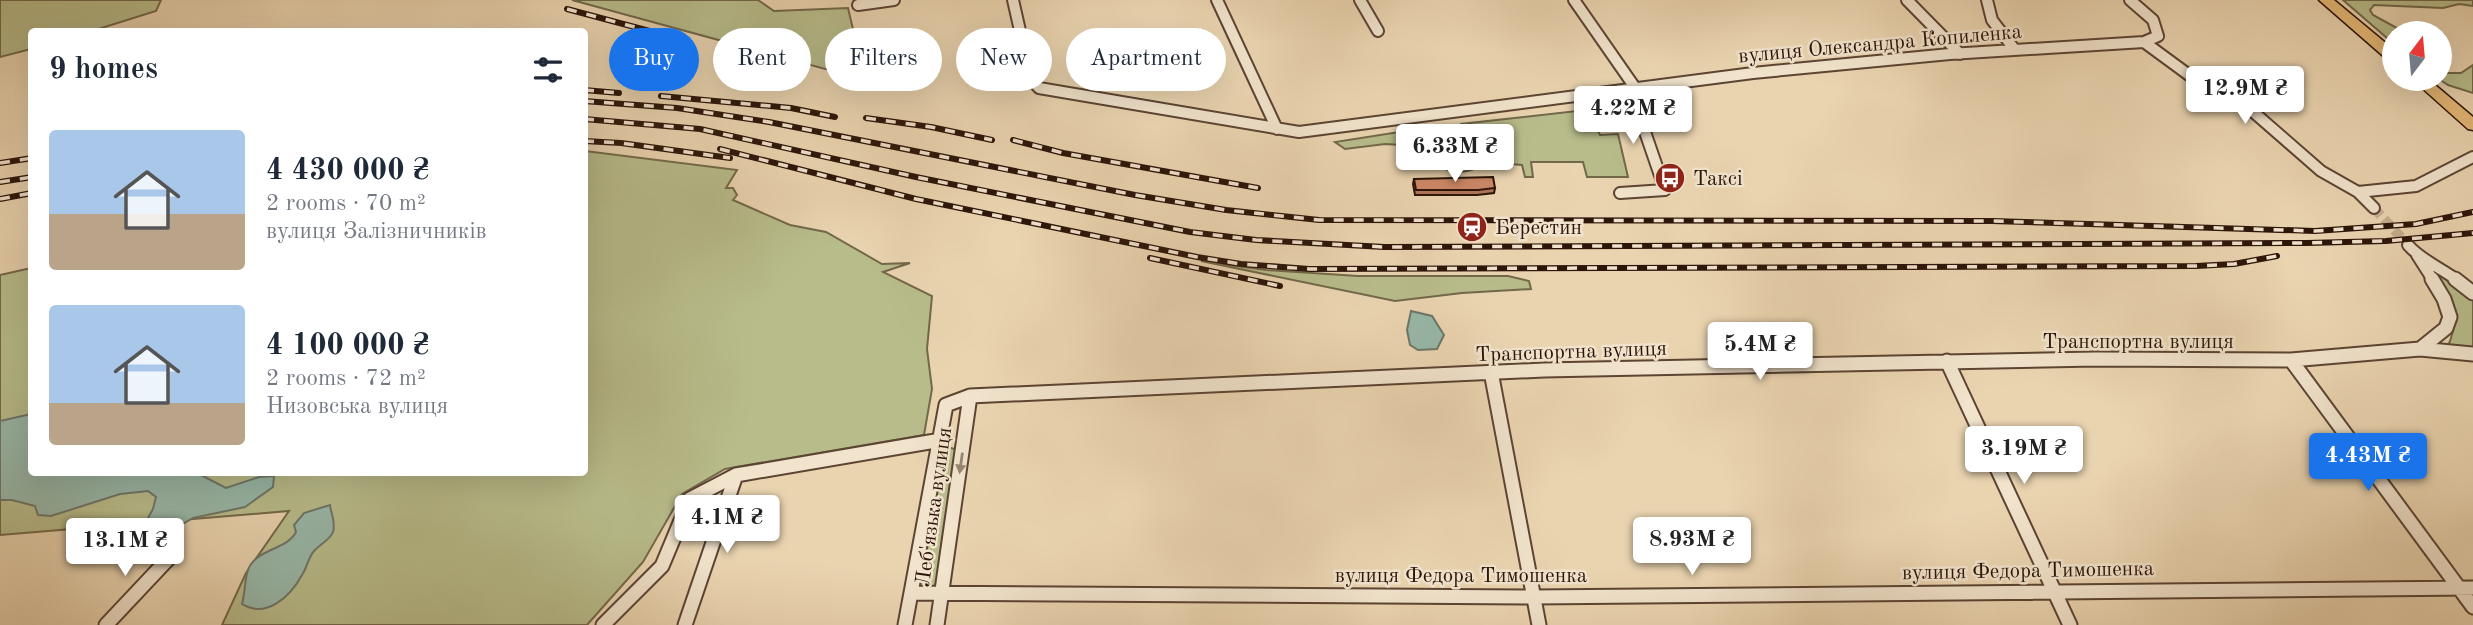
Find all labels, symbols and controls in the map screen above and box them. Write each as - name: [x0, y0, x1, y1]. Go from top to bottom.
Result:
- north arrow: [2382, 21, 2452, 91]
- map controls: [2382, 21, 2452, 91]
- street label: вулиця Олександра Копиленка: [1737, 22, 2023, 67]
- chip: Buy: [609, 28, 699, 91]
- chip: Rent: [713, 28, 811, 91]
- chip: Filters: [825, 28, 942, 91]
- chip: New: [956, 28, 1052, 91]
- chip: Apartment: [1066, 28, 1226, 91]
- icon: filters: [529, 51, 567, 89]
- text: 9 homes: [49, 55, 158, 85]
- pin: 12.9M ₴: [2180, 66, 2310, 126]
- text: 12.9M ₴: [2202, 77, 2288, 100]
- pin: 4.22M ₴: [1568, 86, 1698, 146]
- text: 4.22M ₴: [1590, 97, 1676, 120]
- pin: 6.33M ₴: [1390, 124, 1520, 184]
- text: 6.33M ₴: [1412, 135, 1498, 158]
- text: 4 430 000 ₴: [266, 156, 430, 186]
- icon: home: [105, 158, 189, 242]
- bus stop icon: Таксі: [1653, 161, 1687, 195]
- place label: Таксі: [1693, 169, 1743, 190]
- text: 2 rooms · 70 m²: [266, 192, 426, 215]
- station icon: Берестин: [1455, 210, 1489, 244]
- place label: Берестин: [1495, 218, 1582, 239]
- text: вулиця Залізничників: [266, 220, 487, 243]
- pin: 5.4M ₴: [1703, 322, 1817, 382]
- text: 4 100 000 ₴: [266, 331, 430, 361]
- street label: Транспортна вулиця: [2042, 332, 2234, 353]
- icon: home: [105, 333, 189, 417]
- text: 5.4M ₴: [1724, 333, 1796, 356]
- street label: Транспортна вулиця: [1475, 339, 1667, 366]
- text: 2 rooms · 72 m²: [266, 367, 426, 390]
- text: Низовська вулиця: [266, 395, 448, 418]
- street label: Леб'язька вулиця: [913, 426, 956, 589]
- pin: 3.19M ₴: [1959, 426, 2089, 486]
- pin: 4.43M ₴: [2303, 434, 2433, 493]
- text: 3.19M ₴: [1981, 437, 2067, 460]
- text: 4.43M ₴: [2325, 444, 2411, 467]
- one-way arrow: [955, 452, 966, 474]
- pin: 4.1M ₴: [670, 496, 784, 555]
- text: 4.1M ₴: [691, 506, 763, 529]
- pin: 13.1M ₴: [60, 518, 190, 578]
- pin: 8.93M ₴: [1627, 518, 1757, 577]
- text: 8.93M ₴: [1649, 528, 1735, 551]
- text: 13.1M ₴: [82, 529, 168, 552]
- street label: вулиця Федора Тимошенка: [1902, 559, 2154, 584]
- street label: вулиця Федора Тимошенка: [1335, 566, 1587, 587]

